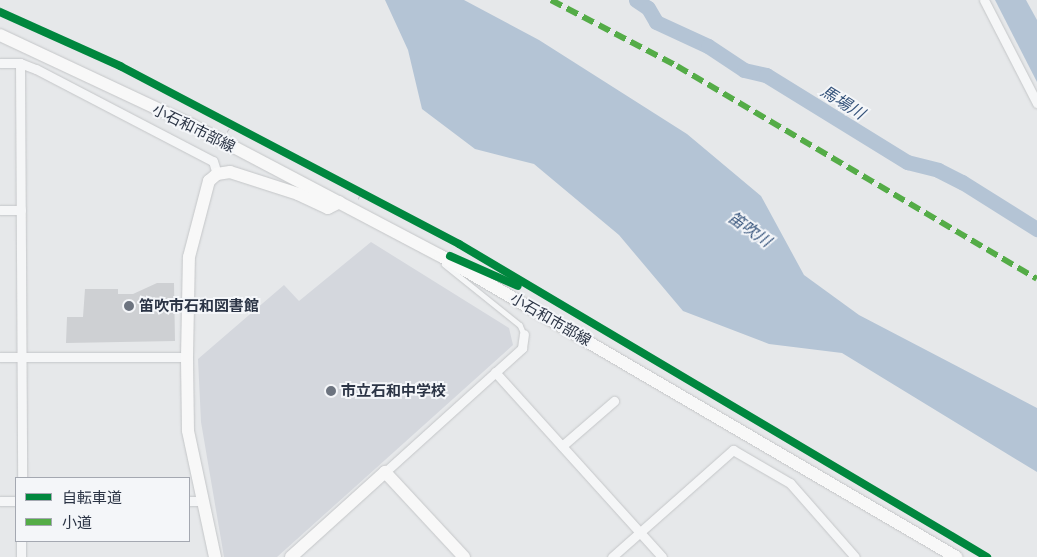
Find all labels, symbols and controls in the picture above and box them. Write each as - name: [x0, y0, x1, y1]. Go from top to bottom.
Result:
- water label: 馬場川: [818, 81, 868, 123]
- street label: 小石和市部線: [150, 100, 238, 156]
- water label: 笛吹川: [725, 207, 775, 251]
- street label: 小石和市部線: [508, 289, 594, 349]
- place label: 笛吹市石和図書館: [139, 297, 259, 315]
- marker: 笛吹市石和図書館: [123, 300, 135, 312]
- place label: 市立石和中学校: [341, 382, 446, 400]
- marker: 市立石和中学校: [325, 385, 337, 397]
- legend: [15, 477, 190, 542]
- text: 自転車道: [62, 487, 122, 507]
- text: 小道: [62, 512, 92, 532]

